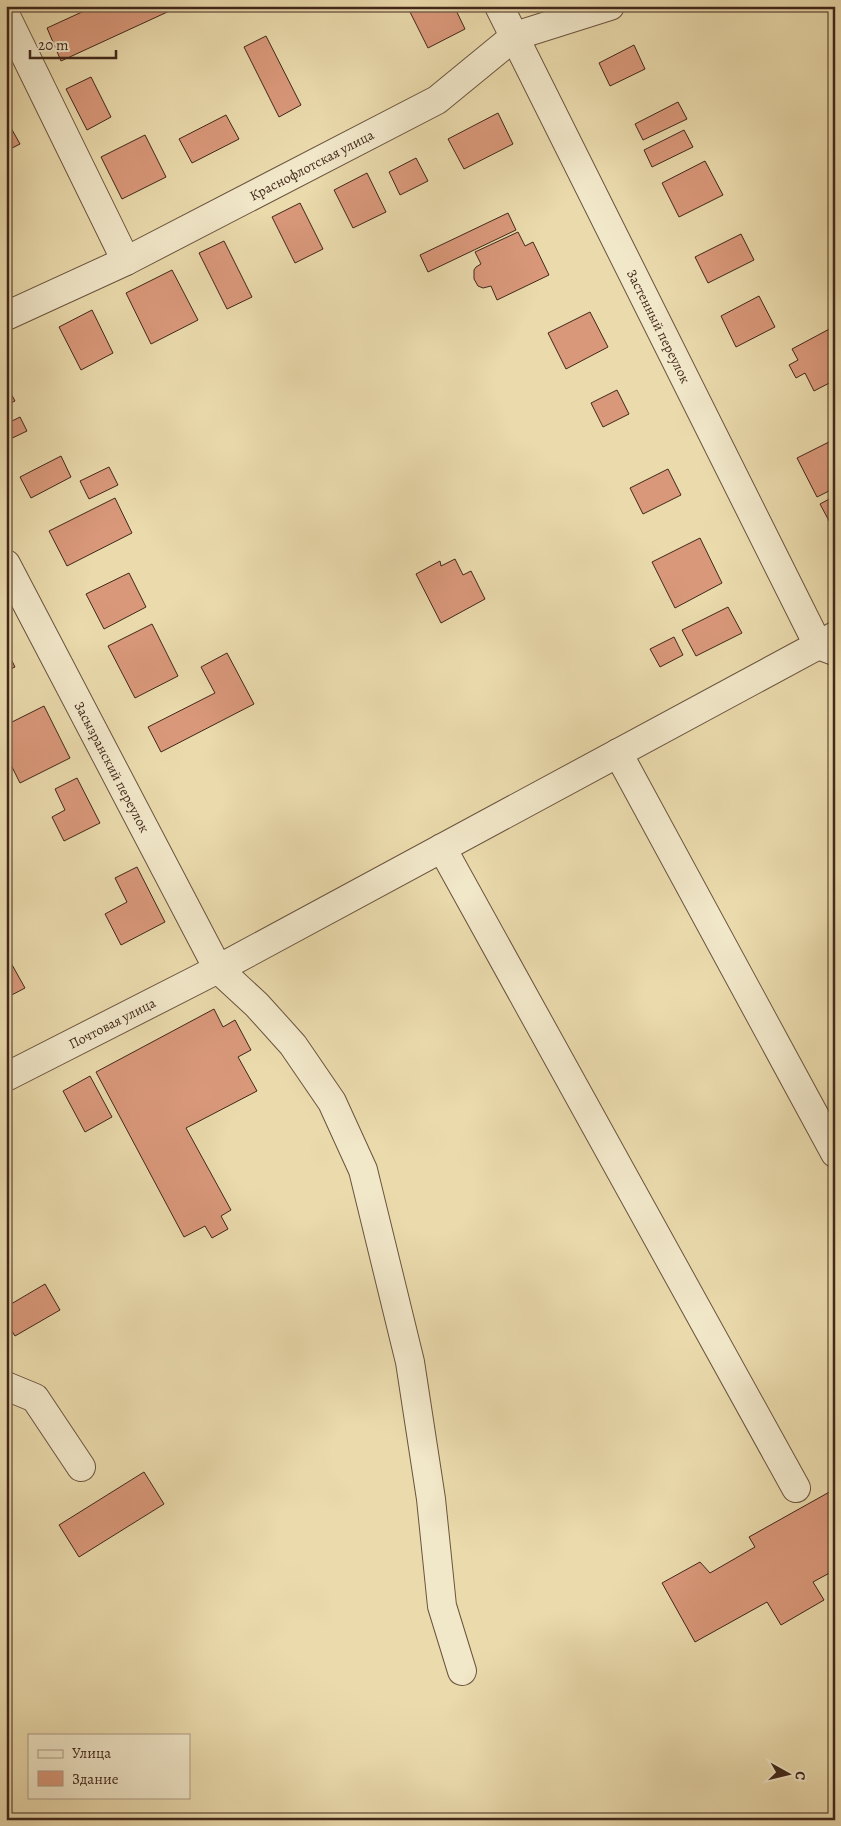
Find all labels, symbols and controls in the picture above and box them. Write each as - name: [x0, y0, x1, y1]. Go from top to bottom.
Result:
- scale bar: [30, 28, 116, 60]
- text: 20 m: [38, 35, 69, 55]
- street label: Краснофлотская улица: [246, 125, 378, 205]
- street label: Застенный переулок: [622, 266, 695, 387]
- street label: Засызранский переулок: [70, 698, 154, 836]
- street label: Почтовая улица: [66, 993, 159, 1054]
- legend: [28, 1734, 190, 1798]
- text: Улица: [72, 1743, 111, 1763]
- north arrow: [764, 1748, 814, 1798]
- text: Здание: [72, 1769, 119, 1789]
- text: С: [790, 1770, 810, 1782]

